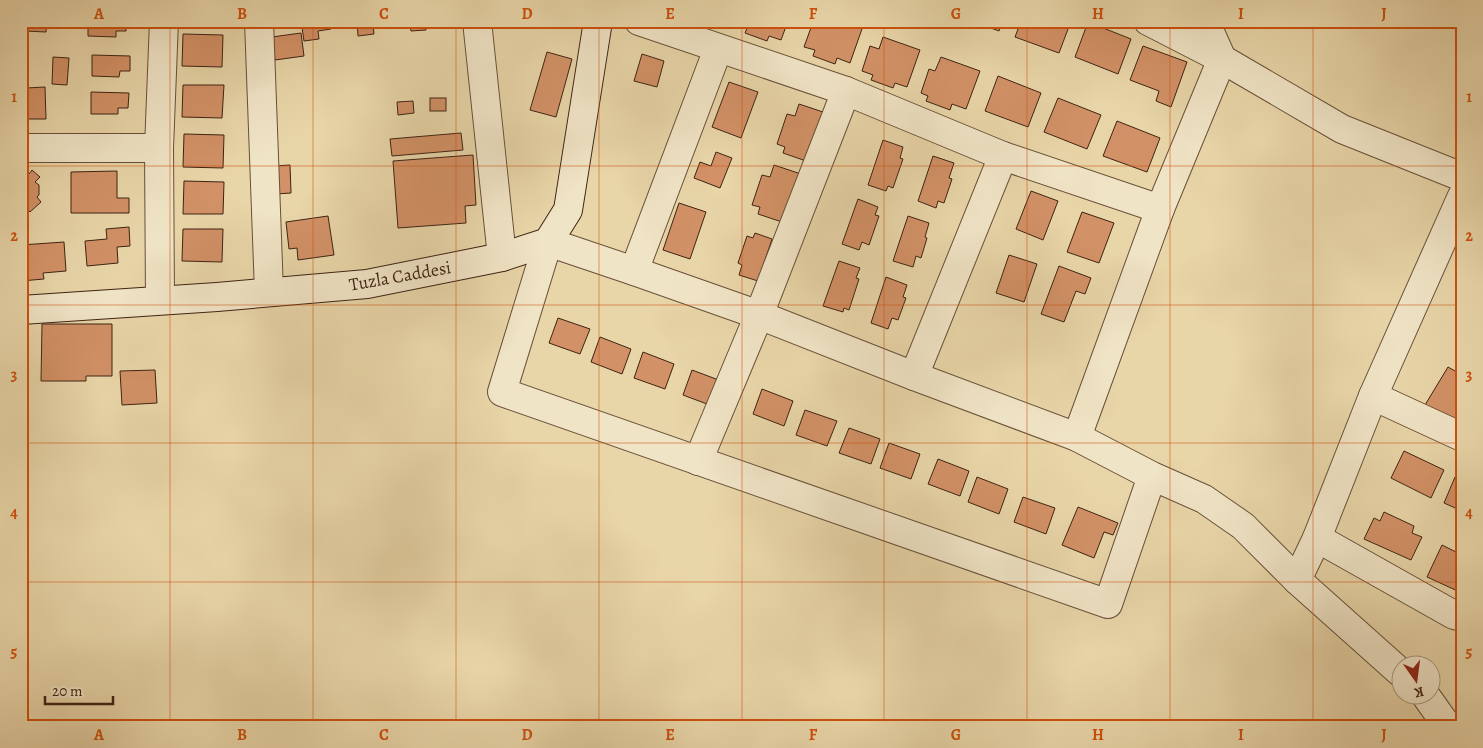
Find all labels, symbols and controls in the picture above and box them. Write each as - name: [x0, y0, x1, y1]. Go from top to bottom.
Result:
- text: A: [93, 3, 105, 25]
- text: B: [237, 3, 247, 25]
- text: C: [379, 3, 389, 25]
- text: D: [521, 3, 533, 25]
- text: E: [665, 3, 675, 25]
- text: F: [809, 3, 818, 25]
- text: G: [951, 3, 961, 25]
- text: H: [1092, 3, 1104, 25]
- text: I: [1238, 3, 1244, 25]
- text: J: [1381, 3, 1387, 25]
- text: 1: [11, 86, 17, 108]
- text: 1: [1466, 86, 1472, 108]
- text: 2: [10, 225, 18, 247]
- text: 2: [1465, 225, 1473, 247]
- street label: Tuzla Caddesi: [347, 255, 453, 297]
- text: 3: [11, 364, 18, 386]
- text: 3: [1466, 364, 1473, 386]
- text: 4: [10, 502, 18, 524]
- text: 4: [1465, 502, 1473, 524]
- text: 5: [11, 641, 18, 663]
- text: 5: [1466, 641, 1473, 663]
- north arrow: [1390, 656, 1440, 706]
- scale bar: [45, 673, 112, 705]
- text: 20 m: [52, 681, 83, 701]
- text: K: [1411, 682, 1426, 703]
- text: A: [93, 724, 105, 746]
- text: B: [237, 724, 247, 746]
- text: C: [379, 724, 389, 746]
- text: D: [521, 724, 533, 746]
- text: E: [665, 724, 675, 746]
- text: F: [809, 724, 818, 746]
- text: G: [951, 724, 961, 746]
- text: H: [1092, 724, 1104, 746]
- text: I: [1238, 724, 1244, 746]
- text: J: [1381, 724, 1387, 746]

